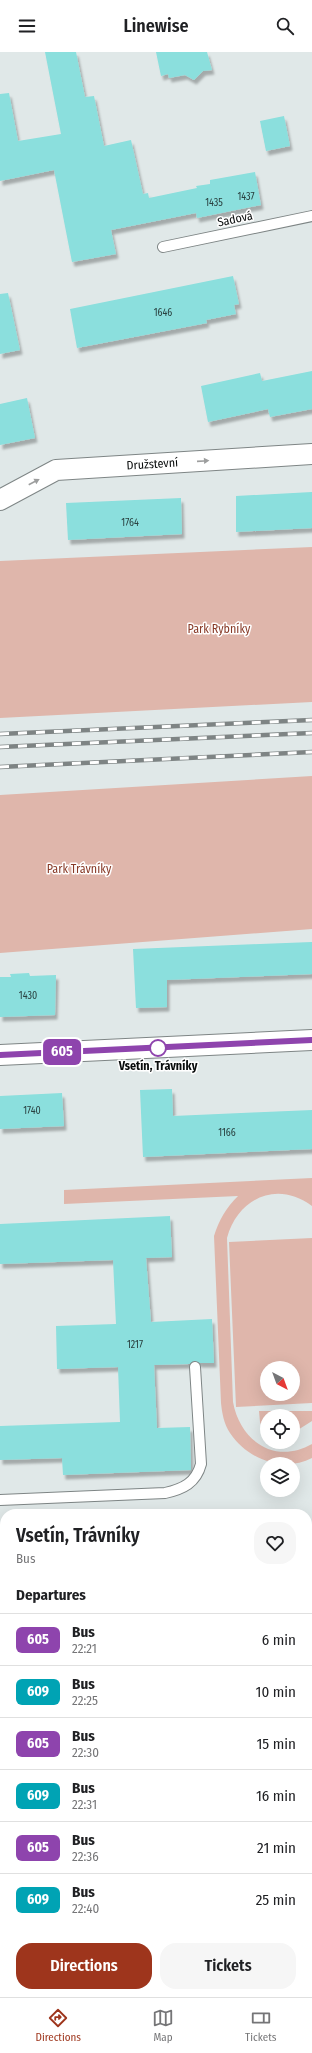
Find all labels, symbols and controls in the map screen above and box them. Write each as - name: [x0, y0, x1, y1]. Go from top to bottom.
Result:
- icon: menu: [16, 15, 38, 37]
- text: Linewise: [123, 15, 189, 37]
- icon: search: [274, 15, 296, 37]
- house number: 1437: [237, 191, 255, 203]
- house number: 1435: [205, 197, 223, 209]
- street label: Sadová: [216, 208, 254, 230]
- house number: 1646: [154, 307, 172, 319]
- street label: Družstevní: [126, 455, 178, 473]
- one-way arrow: [197, 457, 209, 464]
- one-way arrow: [28, 478, 40, 485]
- house number: 1764: [121, 517, 139, 529]
- park label: Park Rybníky: [188, 622, 251, 636]
- park label: Park Trávníky: [47, 862, 112, 876]
- house number: 1430: [19, 990, 37, 1002]
- line badge: 605: [39, 1039, 85, 1065]
- marker: Vsetín, Trávníky: [149, 1039, 167, 1057]
- text: 605: [51, 1043, 73, 1060]
- place label: Vsetín, Trávníky: [118, 1059, 198, 1073]
- house number: 1740: [23, 1105, 41, 1117]
- house number: 1166: [218, 1127, 236, 1139]
- house number: 1217: [127, 1339, 143, 1351]
- north arrow: [260, 1361, 300, 1401]
- map controls: [260, 1361, 300, 1497]
- button: locate: [260, 1409, 300, 1449]
- button: layers: [260, 1457, 300, 1497]
- button: heart: [254, 1522, 296, 1564]
- text: Vsetín, Trávníky: [16, 1524, 140, 1547]
- text: Bus: [16, 1551, 35, 1566]
- text: Departures: [16, 1586, 86, 1604]
- text: Bus: [72, 1623, 95, 1641]
- text: 605: [27, 1631, 49, 1648]
- text: 6 min: [262, 1631, 296, 1649]
- text: 22:21: [72, 1641, 97, 1656]
- text: Bus: [72, 1675, 95, 1693]
- text: 609: [27, 1683, 49, 1700]
- text: 10 min: [256, 1683, 296, 1701]
- text: 22:25: [72, 1693, 98, 1708]
- text: Bus: [72, 1727, 95, 1745]
- text: 605: [27, 1735, 49, 1752]
- text: 15 min: [257, 1735, 296, 1753]
- text: 22:30: [72, 1745, 99, 1760]
- text: Bus: [72, 1779, 95, 1797]
- text: 609: [27, 1787, 49, 1804]
- text: 16 min: [256, 1787, 296, 1805]
- text: 22:31: [72, 1797, 97, 1812]
- text: Bus: [72, 1831, 95, 1849]
- text: 605: [27, 1839, 49, 1856]
- text: 21 min: [257, 1839, 296, 1857]
- text: 22:36: [72, 1849, 99, 1864]
- text: Bus: [72, 1883, 95, 1901]
- text: 609: [27, 1891, 49, 1908]
- text: 25 min: [256, 1891, 296, 1909]
- text: 22:40: [72, 1901, 99, 1916]
- button: Directions: [16, 1943, 152, 1989]
- button: Tickets: [160, 1943, 296, 1989]
- tab: Directions: [36, 2007, 81, 2044]
- tab: Map: [152, 2007, 174, 2044]
- tab: Tickets: [245, 2007, 276, 2044]

